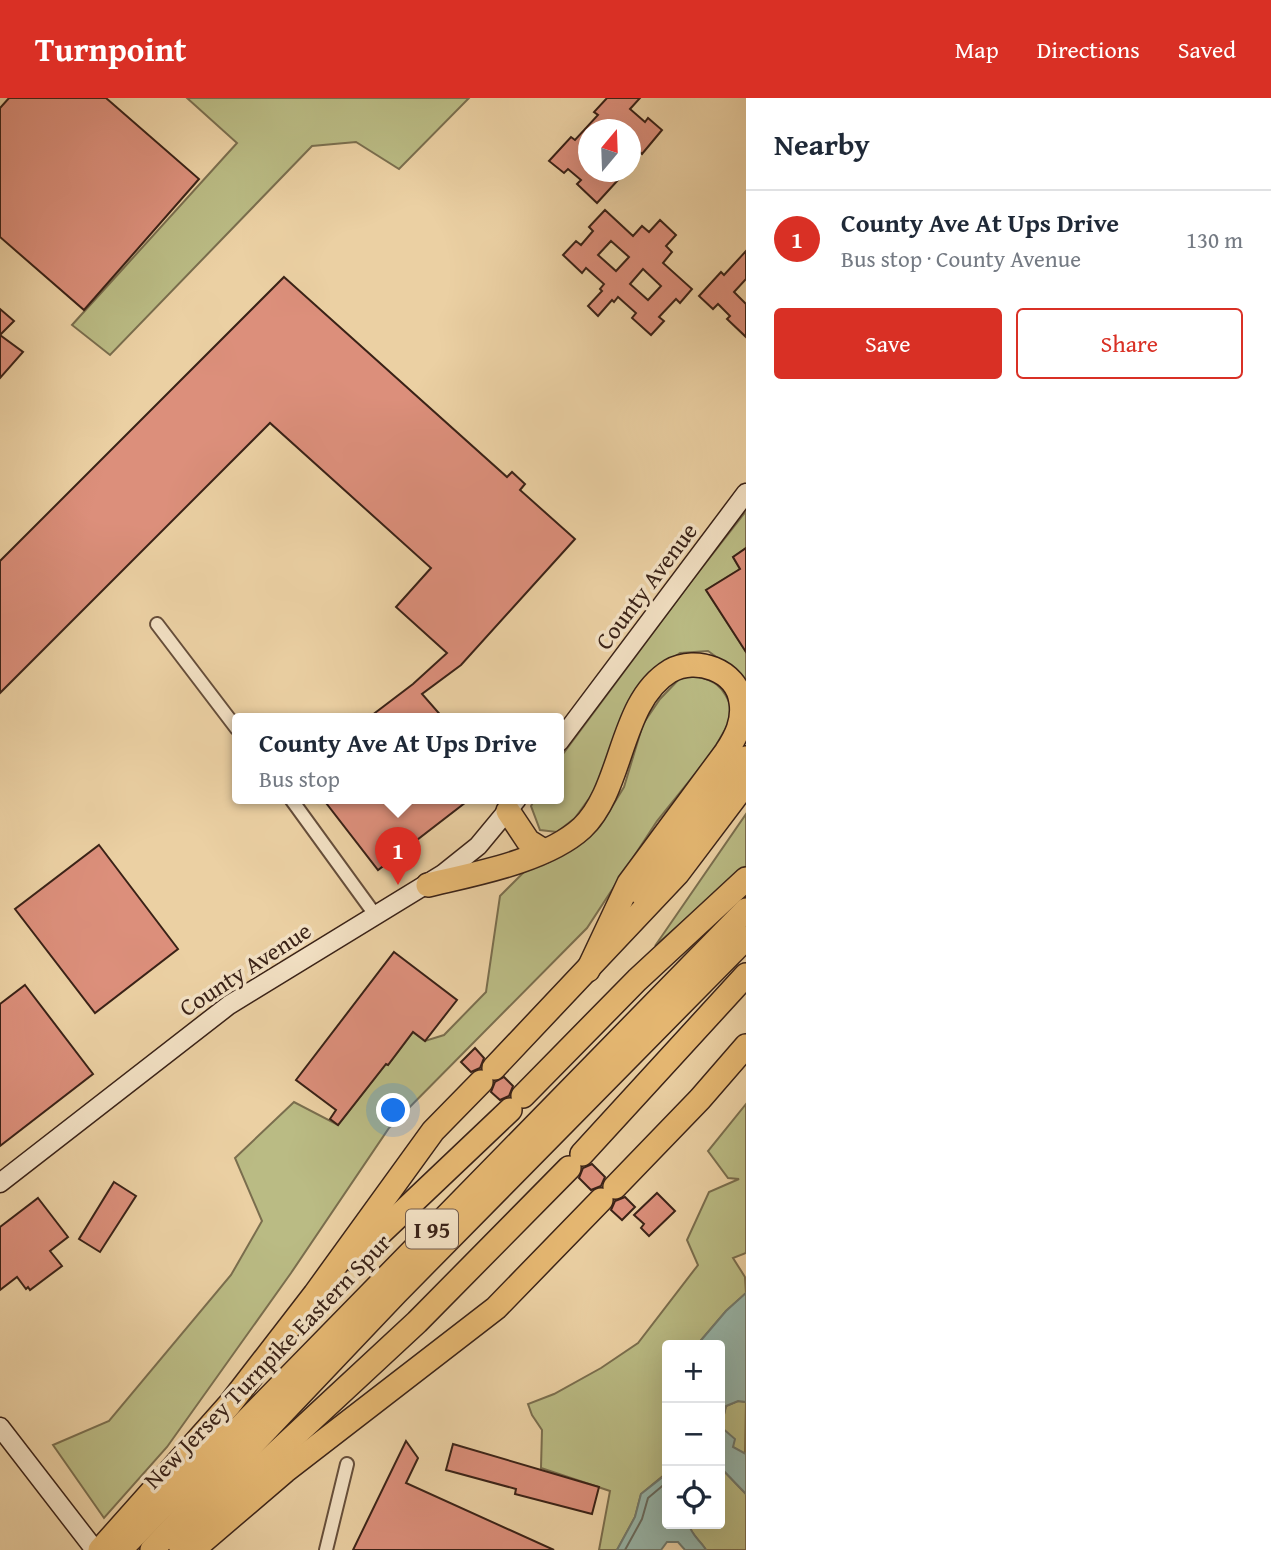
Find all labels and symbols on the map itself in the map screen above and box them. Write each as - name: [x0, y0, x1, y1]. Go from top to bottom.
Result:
- north arrow: [578, 119, 641, 182]
- street label: County Avenue: [587, 515, 705, 657]
- pin: 1: [375, 827, 421, 885]
- street label: County Avenue: [172, 913, 318, 1025]
- your location: [376, 1093, 410, 1127]
- road number: I 95: [406, 1210, 458, 1248]
- street label: New Jersey Turnpike Eastern Spur: [135, 1226, 399, 1496]

